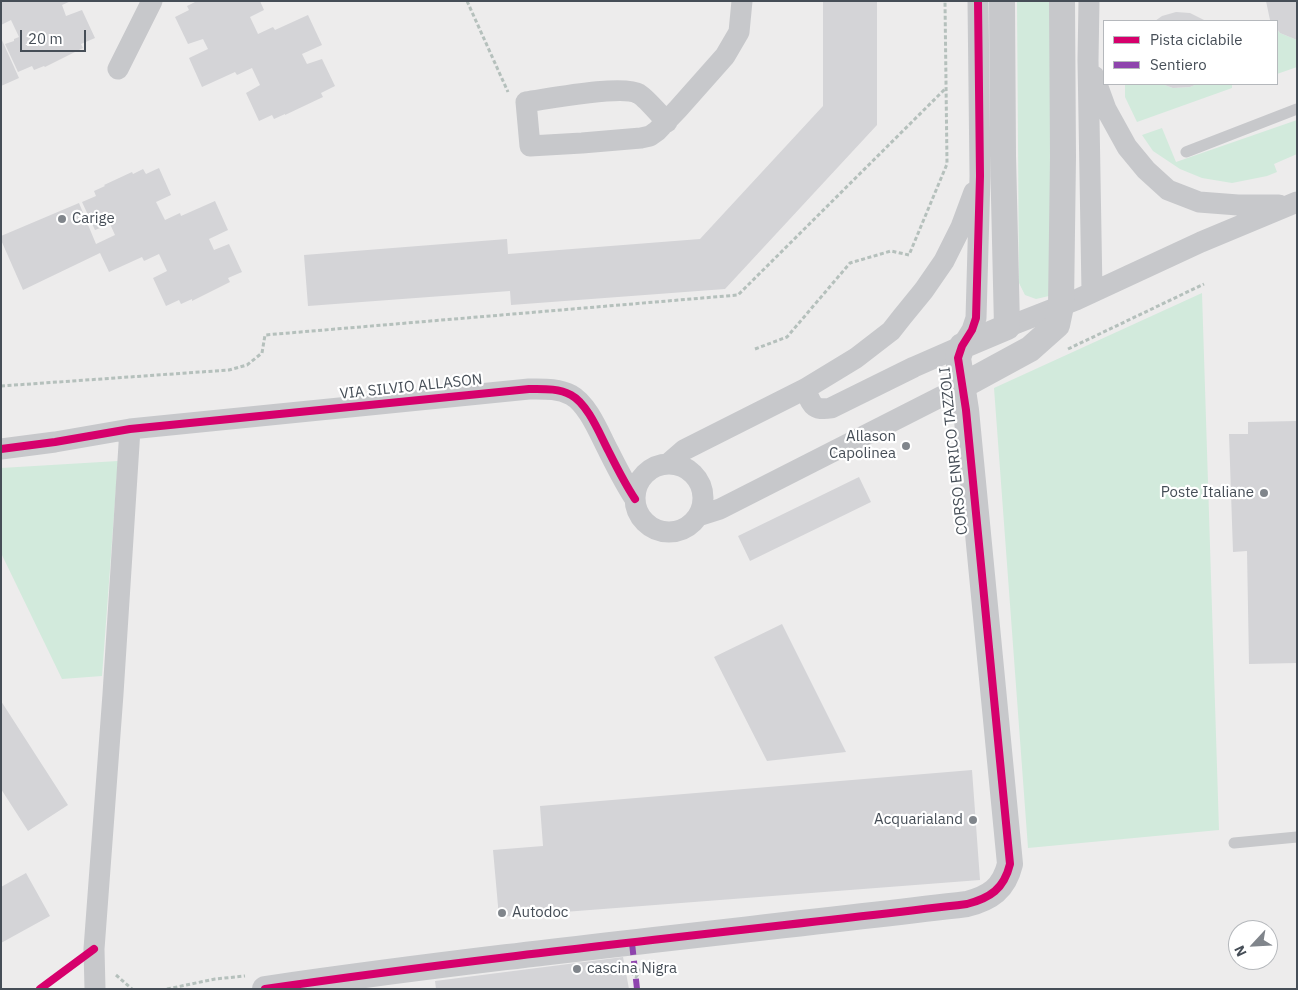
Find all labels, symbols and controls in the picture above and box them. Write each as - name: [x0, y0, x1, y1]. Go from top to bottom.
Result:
- scale bar: [22, 20, 89, 52]
- legend: [1103, 20, 1278, 85]
- text: 20 m: [28, 29, 63, 48]
- text: Pista ciclabile: [1150, 30, 1243, 49]
- text: Sentiero: [1150, 55, 1207, 74]
- place label: Carige: [72, 210, 115, 228]
- marker: Carige: [56, 213, 68, 225]
- street label: CORSO ENRICO TAZZOLI: [936, 366, 972, 536]
- street label: VIA SILVIO ALLASON: [339, 371, 483, 403]
- place label: Allason Capolinea: [829, 428, 896, 463]
- marker: Allason Capolinea: [900, 440, 912, 452]
- place label: Poste Italiane: [1161, 484, 1254, 502]
- marker: Poste Italiane: [1258, 487, 1270, 499]
- place label: Acquarialand: [874, 811, 963, 829]
- marker: Acquarialand: [967, 814, 979, 826]
- place label: Autodoc: [512, 904, 568, 922]
- marker: Autodoc: [496, 907, 508, 919]
- north arrow: [1228, 920, 1278, 970]
- text: N: [1230, 943, 1251, 959]
- place label: cascina Nigra: [587, 960, 677, 978]
- marker: cascina Nigra: [571, 963, 583, 975]

